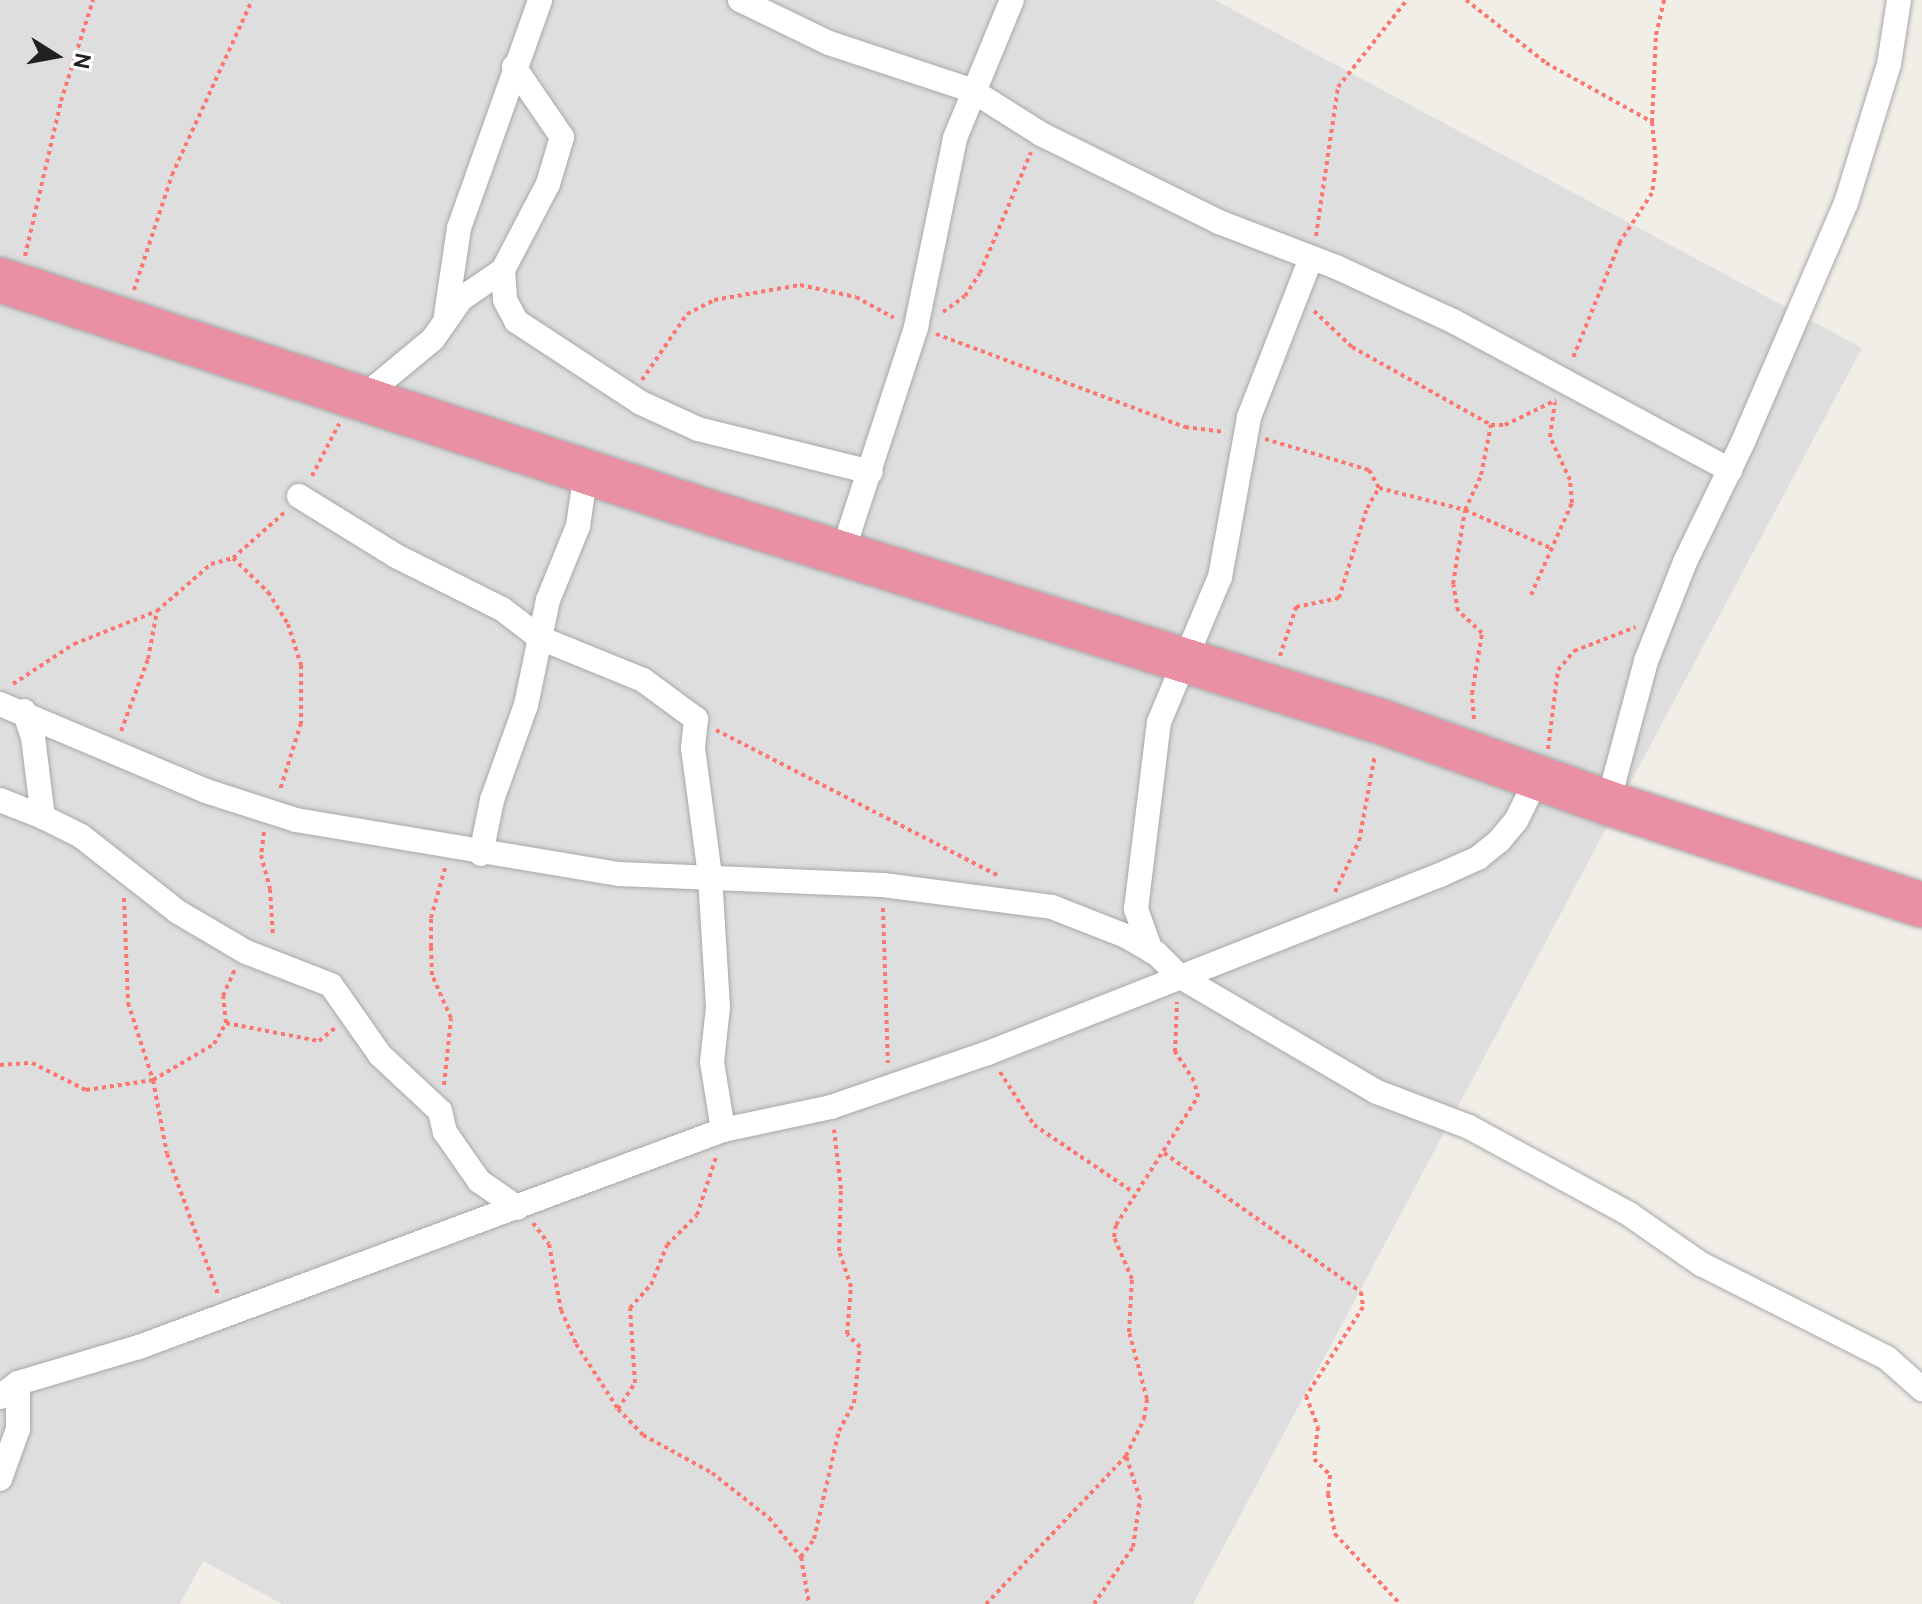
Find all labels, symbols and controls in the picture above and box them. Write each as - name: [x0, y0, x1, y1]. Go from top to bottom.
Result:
- north arrow: [16, 16, 96, 96]
- text: N: [65, 50, 95, 71]

